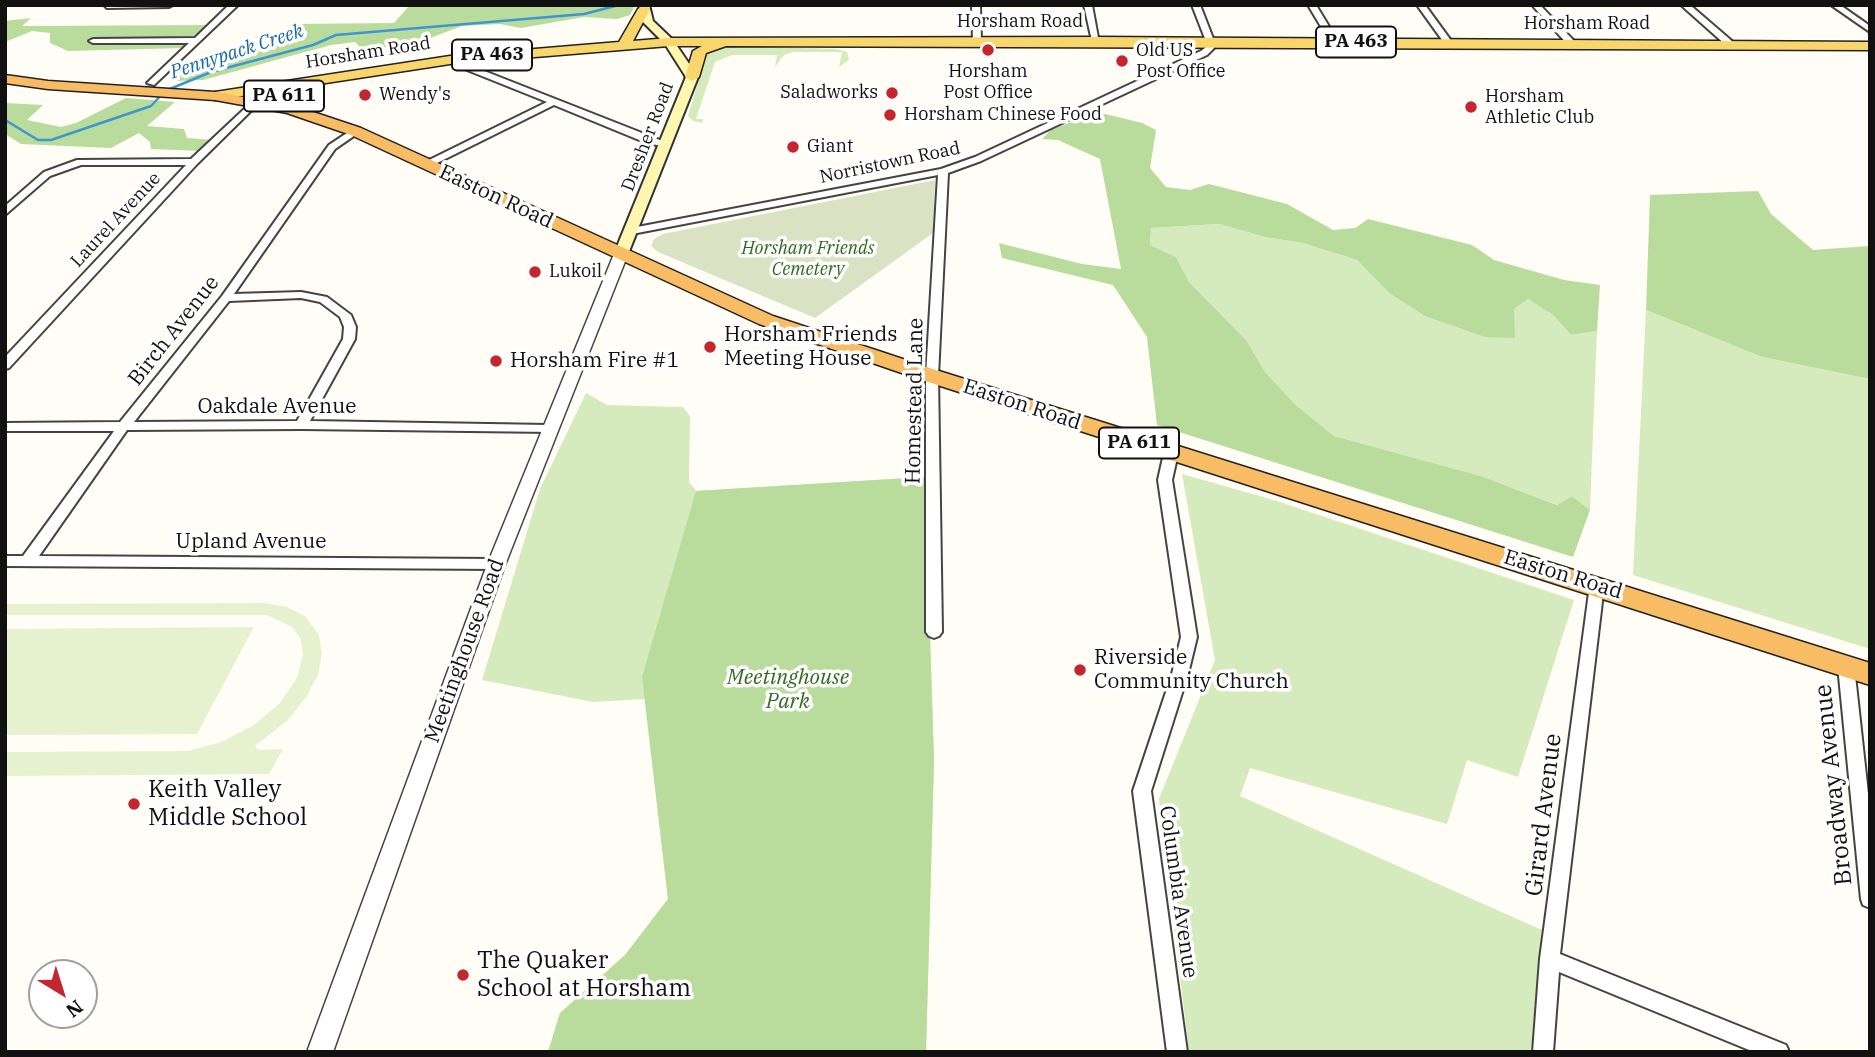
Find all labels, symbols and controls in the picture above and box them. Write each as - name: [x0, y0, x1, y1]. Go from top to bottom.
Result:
- street label: Horsham Road: [957, 11, 1083, 33]
- street label: Horsham Road: [1524, 13, 1650, 35]
- water label: Pennypack Creek: [168, 20, 306, 84]
- road number: PA 463: [1316, 26, 1396, 58]
- street label: Horsham Road: [304, 32, 432, 74]
- road number: PA 463: [452, 40, 532, 70]
- place label: Old US Post Office: [1136, 40, 1225, 82]
- marker: Horsham Post Office: [980, 42, 996, 58]
- marker: Old US Post Office: [1114, 53, 1130, 69]
- place label: Horsham Post Office: [943, 61, 1033, 104]
- street label: Dresher Road: [617, 79, 679, 195]
- road number: PA 611: [244, 80, 324, 111]
- place label: Saladworks: [780, 82, 878, 104]
- place label: Wendy's: [379, 84, 451, 106]
- marker: Saladworks: [884, 85, 900, 101]
- place label: Horsham Athletic Club: [1485, 86, 1594, 128]
- marker: Wendy's: [357, 87, 373, 103]
- marker: Horsham Athletic Club: [1463, 99, 1479, 115]
- place label: Horsham Chinese Food: [904, 104, 1102, 126]
- marker: Horsham Chinese Food: [882, 107, 898, 123]
- place label: Giant: [807, 136, 853, 158]
- street label: Norristown Road: [818, 138, 962, 188]
- marker: Giant: [785, 139, 801, 155]
- street label: Easton Road: [435, 160, 557, 234]
- street label: Laurel Avenue: [66, 168, 166, 272]
- park label: Horsham Friends Cemetery: [741, 238, 875, 280]
- place label: Lukoil: [549, 261, 602, 283]
- marker: Lukoil: [527, 264, 543, 280]
- street label: Birch Avenue: [123, 271, 225, 391]
- street label: Homestead Lane: [901, 318, 929, 484]
- place label: Horsham Friends Meeting House: [724, 322, 898, 372]
- marker: Horsham Friends Meeting House: [702, 339, 718, 355]
- place label: Horsham Fire #1: [510, 348, 679, 374]
- marker: Horsham Fire #1: [488, 353, 504, 369]
- street label: Easton Road: [960, 374, 1084, 436]
- street label: Oakdale Avenue: [198, 394, 356, 420]
- road number: PA 611: [1099, 428, 1179, 458]
- street label: Upland Avenue: [176, 529, 326, 555]
- street label: Easton Road: [1501, 545, 1625, 605]
- street label: Meetinghouse Road: [420, 555, 510, 747]
- place label: Riverside Community Church: [1094, 645, 1289, 695]
- marker: Riverside Community Church: [1072, 662, 1088, 678]
- park label: Meetinghouse Park: [727, 665, 849, 715]
- street label: Broadway Avenue: [1809, 683, 1859, 887]
- street label: Girard Avenue: [1520, 732, 1568, 898]
- place label: Keith Valley Middle School: [148, 776, 307, 832]
- marker: Keith Valley Middle School: [126, 796, 142, 812]
- street label: Columbia Avenue: [1153, 804, 1203, 980]
- place label: The Quaker School at Horsham: [477, 947, 691, 1003]
- north arrow: [28, 959, 98, 1029]
- marker: The Quaker School at Horsham: [455, 967, 471, 983]
- text: N: [61, 995, 88, 1023]

